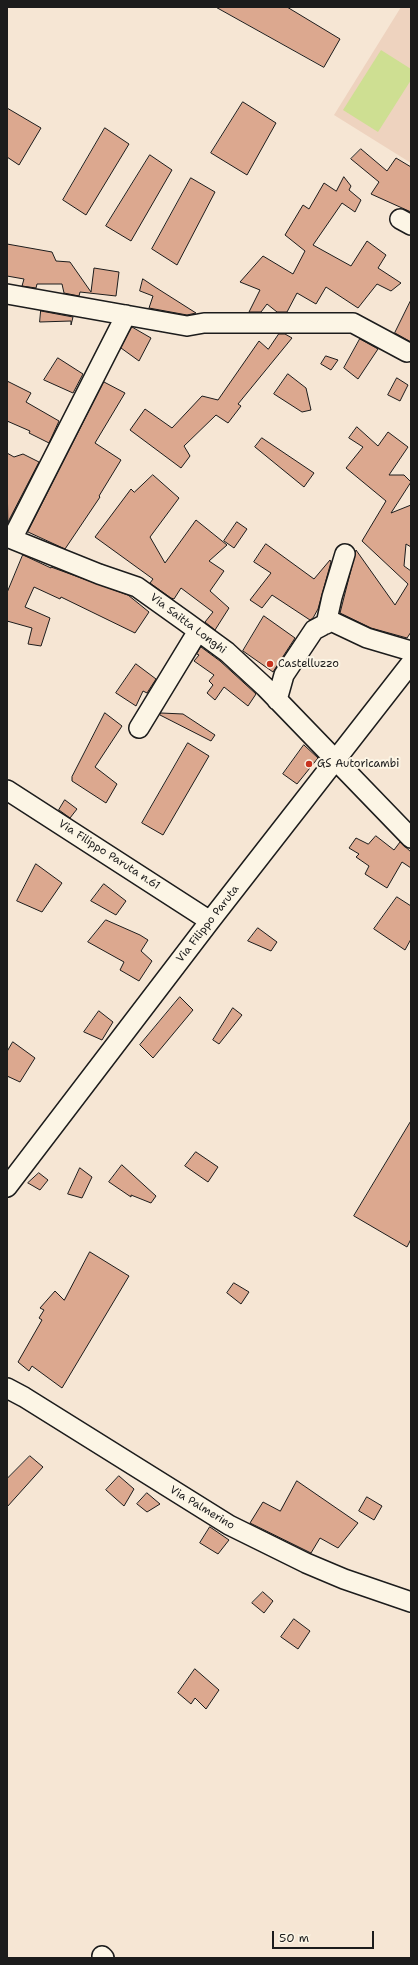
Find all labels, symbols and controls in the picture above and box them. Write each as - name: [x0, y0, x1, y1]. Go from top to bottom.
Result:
- street label: Via Saitta Longhi: [147, 591, 229, 657]
- place label: Castelluzzo: [278, 657, 339, 671]
- marker: Castelluzzo: [265, 659, 275, 669]
- place label: GS Autoricambi: [317, 757, 399, 771]
- marker: GS Autoricambi: [304, 759, 314, 769]
- street label: Via Filippo Paruta n.61: [56, 817, 162, 893]
- street label: Via Filippo Paruta: [174, 883, 242, 965]
- street label: Via Palmerino: [167, 1483, 237, 1533]
- scale bar: [274, 1923, 376, 1949]
- text: 50 m: [279, 1930, 309, 1946]

